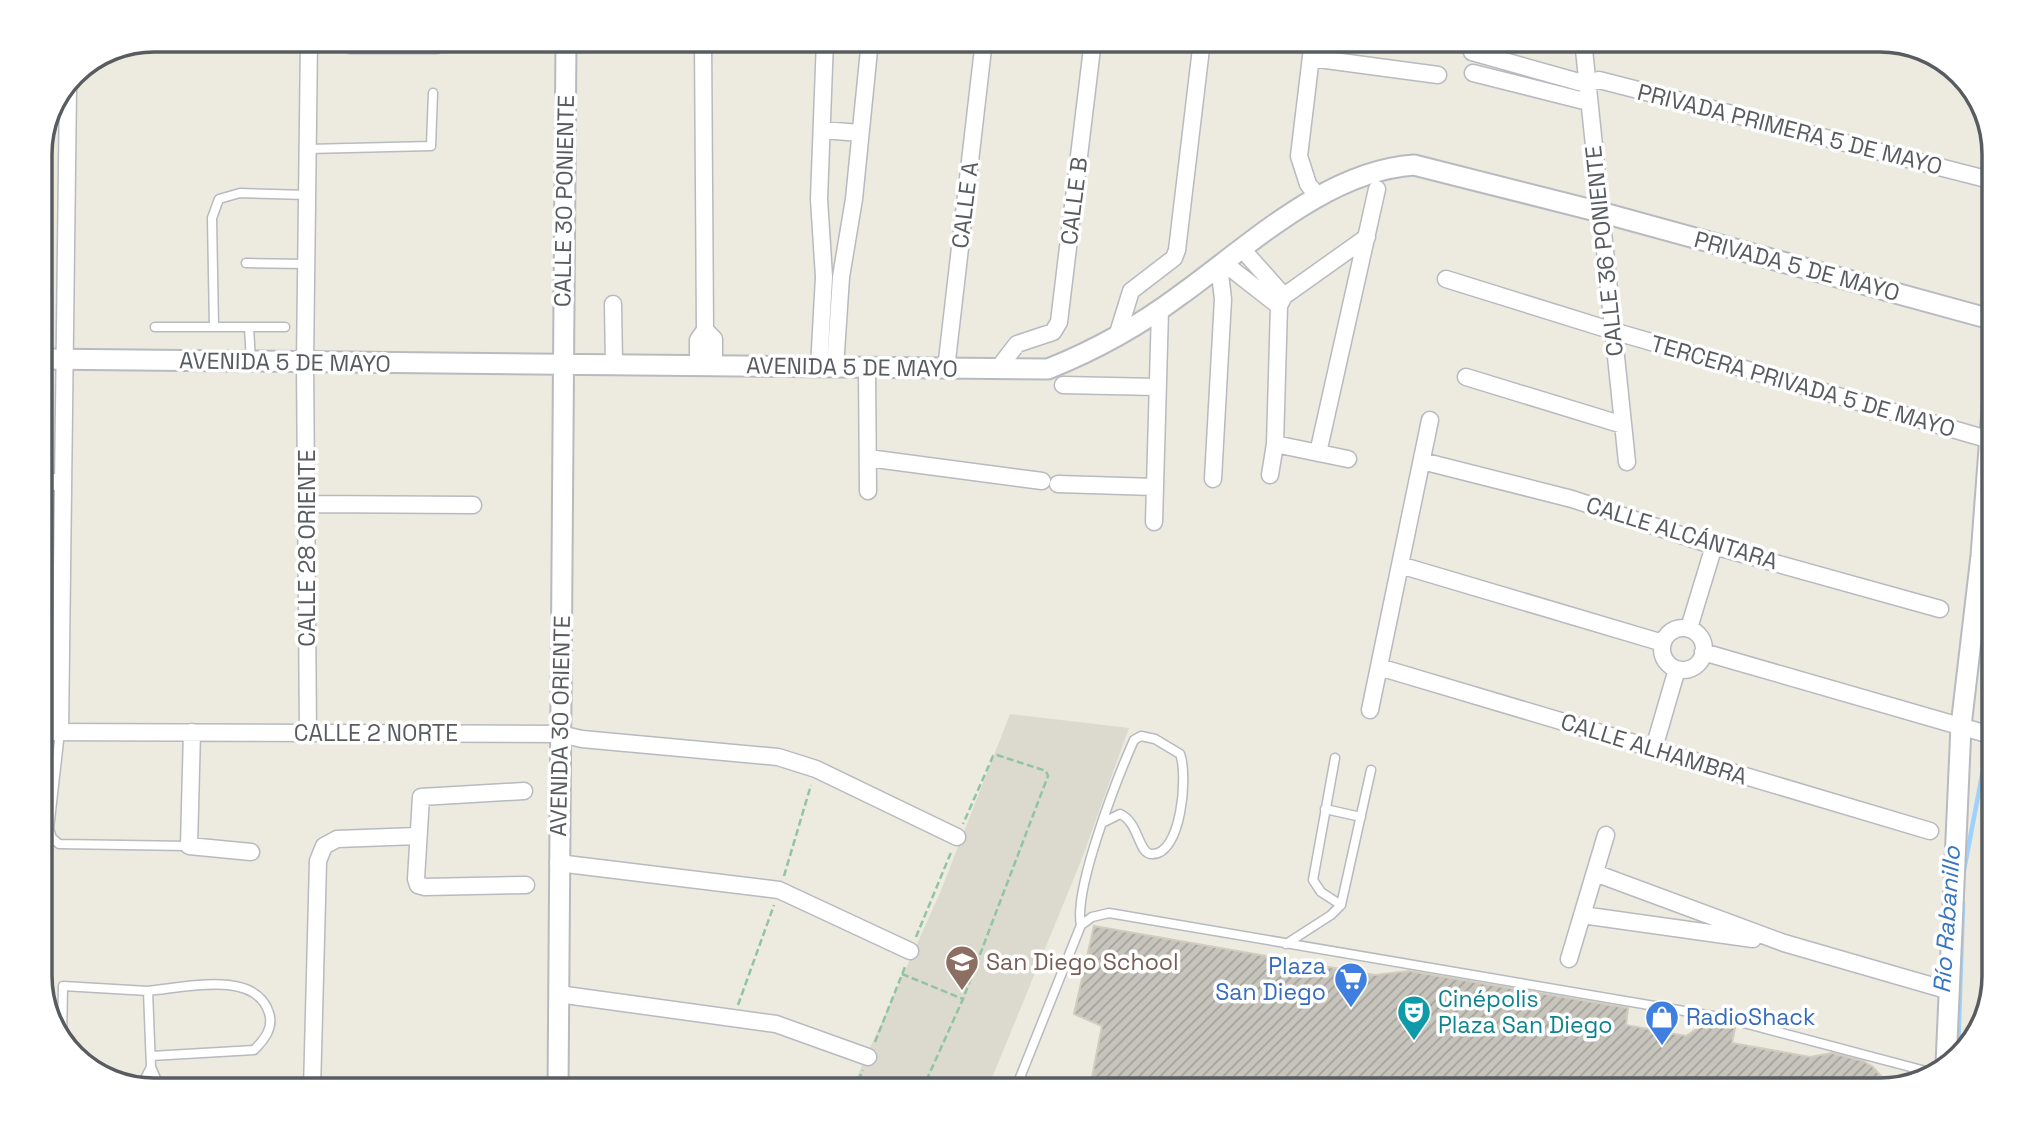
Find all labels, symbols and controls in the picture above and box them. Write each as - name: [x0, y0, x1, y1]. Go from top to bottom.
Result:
- street label: PRIVADA PRIMERA 5 DE MAYO: [1634, 77, 1946, 181]
- street label: CALLE 30 PONIENTE: [547, 95, 581, 307]
- street label: CALLE 36 PONIENTE: [1578, 144, 1630, 358]
- street label: CALLE B: [1054, 155, 1094, 247]
- street label: CALLE A: [945, 160, 985, 250]
- street label: PRIVADA 5 DE MAYO: [1691, 224, 1903, 308]
- street label: TERCERA PRIVADA 5 DE MAYO: [1647, 328, 1959, 444]
- street label: AVENIDA 5 DE MAYO: [179, 345, 391, 379]
- street label: AVENIDA 5 DE MAYO: [746, 350, 958, 384]
- street label: CALLE 28 ORIENTE: [292, 449, 322, 647]
- street label: CALLE ALCÁNTARA: [1582, 490, 1782, 576]
- street label: AVENIDA 30 ORIENTE: [543, 615, 577, 837]
- street label: CALLE ALHAMBRA: [1557, 706, 1751, 792]
- street label: CALLE 2 NORTE: [294, 718, 458, 748]
- water label: Río Rabanillo: [1926, 844, 1967, 995]
- school or university icon: San Diego School: [943, 943, 981, 992]
- place label: San Diego School: [986, 947, 1179, 977]
- place label: Plaza San Diego: [1215, 951, 1326, 1007]
- supermarket icon: Plaza San Diego: [1332, 960, 1370, 1009]
- place label: Cinépolis Plaza San Diego: [1438, 984, 1613, 1040]
- theatre icon: Cinépolis Plaza San Diego: [1395, 993, 1433, 1042]
- shop icon: RadioShack: [1643, 998, 1681, 1047]
- place label: RadioShack: [1686, 1002, 1815, 1032]

